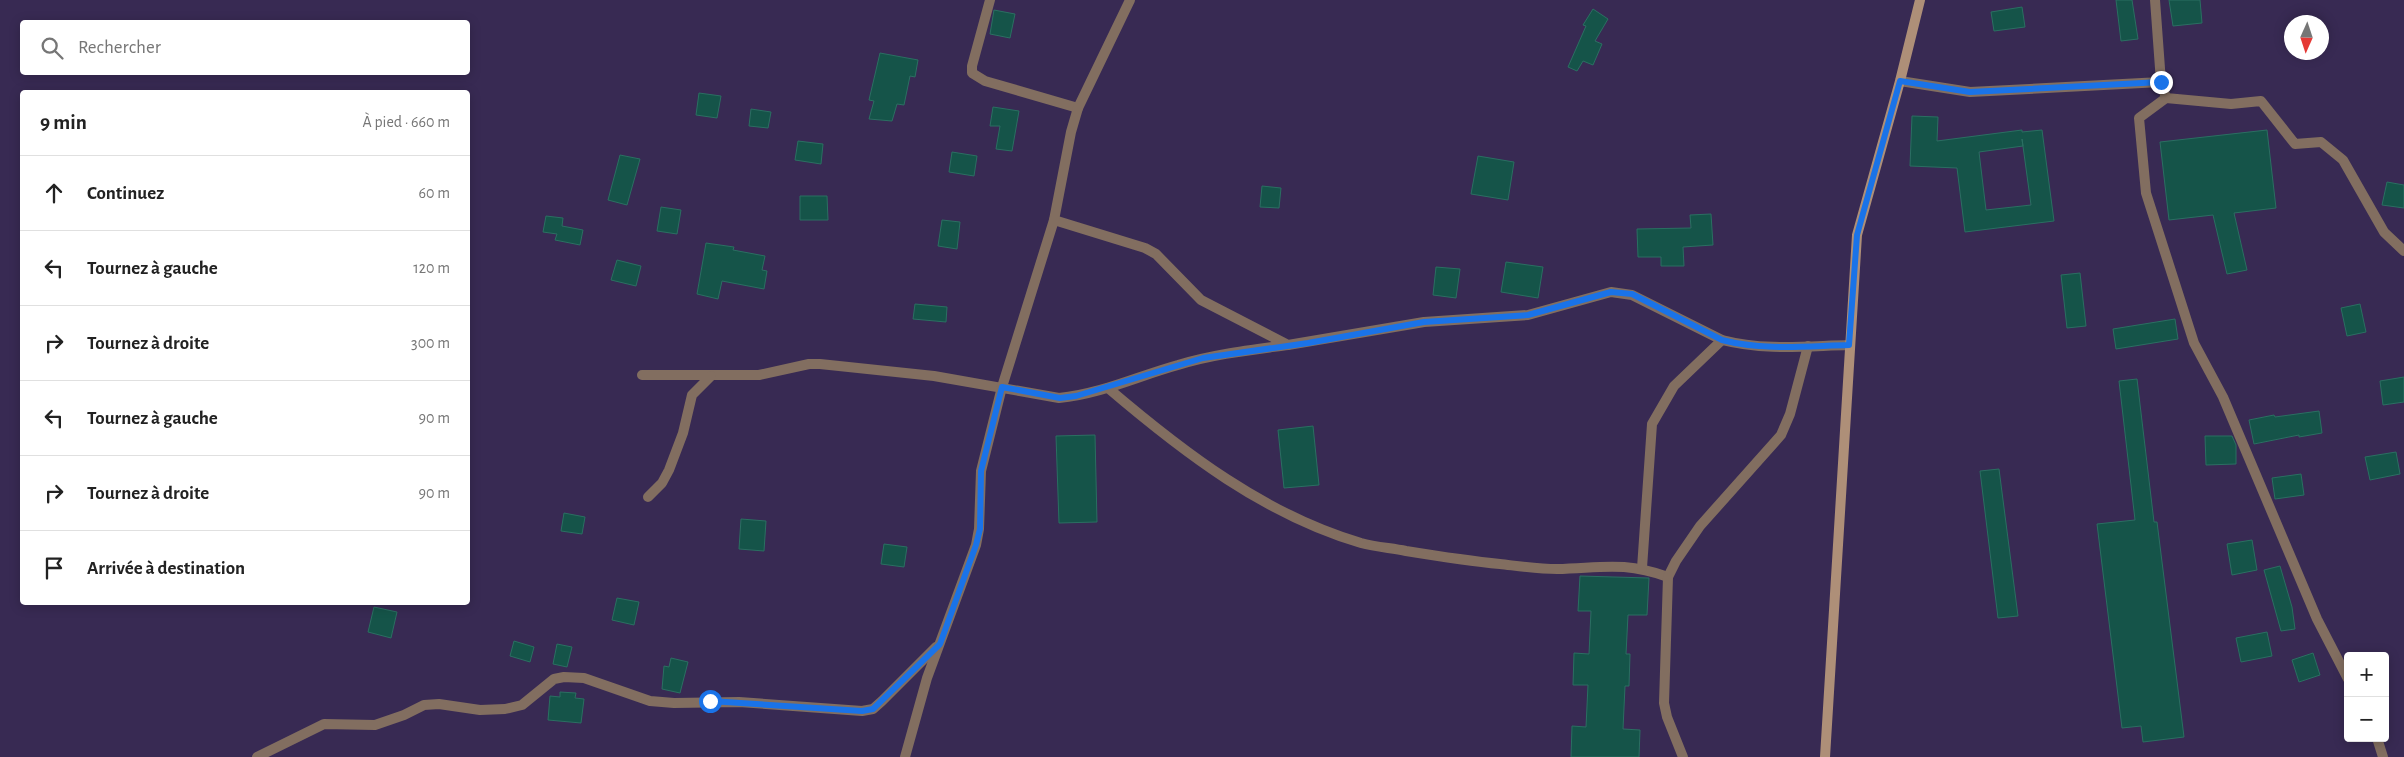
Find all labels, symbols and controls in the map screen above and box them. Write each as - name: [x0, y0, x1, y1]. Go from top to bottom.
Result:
- north arrow: [2284, 15, 2329, 60]
- search box: [20, 20, 470, 75]
- icon: search: [38, 34, 66, 62]
- text: Rechercher: [78, 38, 161, 57]
- route end: [2150, 71, 2173, 94]
- text: 9 min: [40, 112, 87, 133]
- text: À pied · 660 m: [363, 114, 450, 130]
- icon: ahead: [40, 179, 68, 207]
- text: Continuez: [87, 184, 164, 203]
- text: 60 m: [419, 185, 450, 201]
- icon: left: [40, 254, 68, 282]
- text: Tournez à gauche: [87, 259, 218, 278]
- text: 120 m: [413, 260, 450, 276]
- icon: right: [40, 329, 68, 357]
- text: Tournez à droite: [87, 334, 209, 353]
- text: 300 m: [411, 335, 450, 351]
- icon: left: [40, 404, 68, 432]
- text: Tournez à gauche: [87, 409, 218, 428]
- text: 90 m: [419, 410, 450, 426]
- icon: right: [40, 479, 68, 507]
- text: Tournez à droite: [87, 484, 209, 503]
- text: 90 m: [419, 485, 450, 501]
- icon: arrive: [40, 554, 68, 582]
- text: Arrivée à destination: [87, 559, 245, 578]
- map controls: [2344, 652, 2389, 742]
- button: +: [2344, 652, 2389, 697]
- route start: [699, 690, 722, 713]
- button: −: [2344, 697, 2389, 742]

